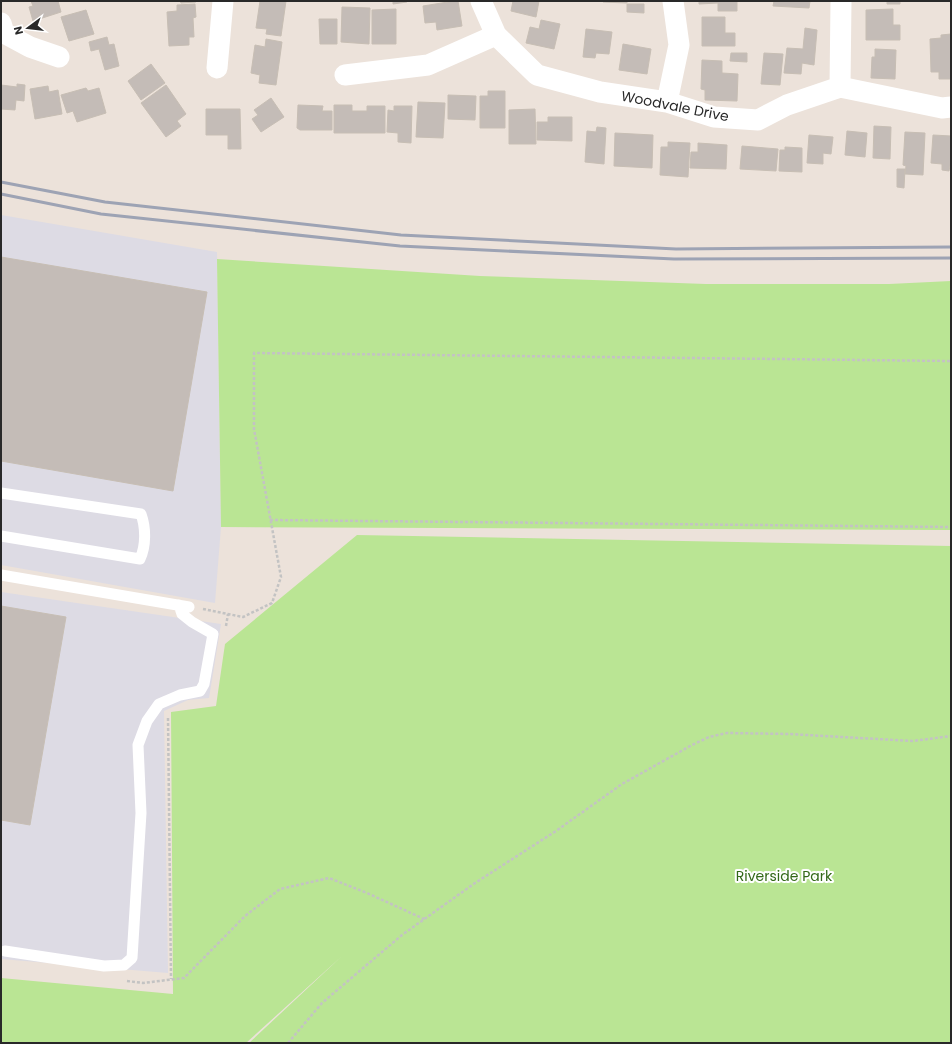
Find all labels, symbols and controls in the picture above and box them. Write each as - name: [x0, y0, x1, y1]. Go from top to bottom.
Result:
- north arrow: [8, 8, 48, 48]
- text: N: [10, 25, 27, 37]
- street label: Woodvale Drive: [619, 86, 731, 126]
- park label: Riverside Park: [736, 866, 833, 886]

